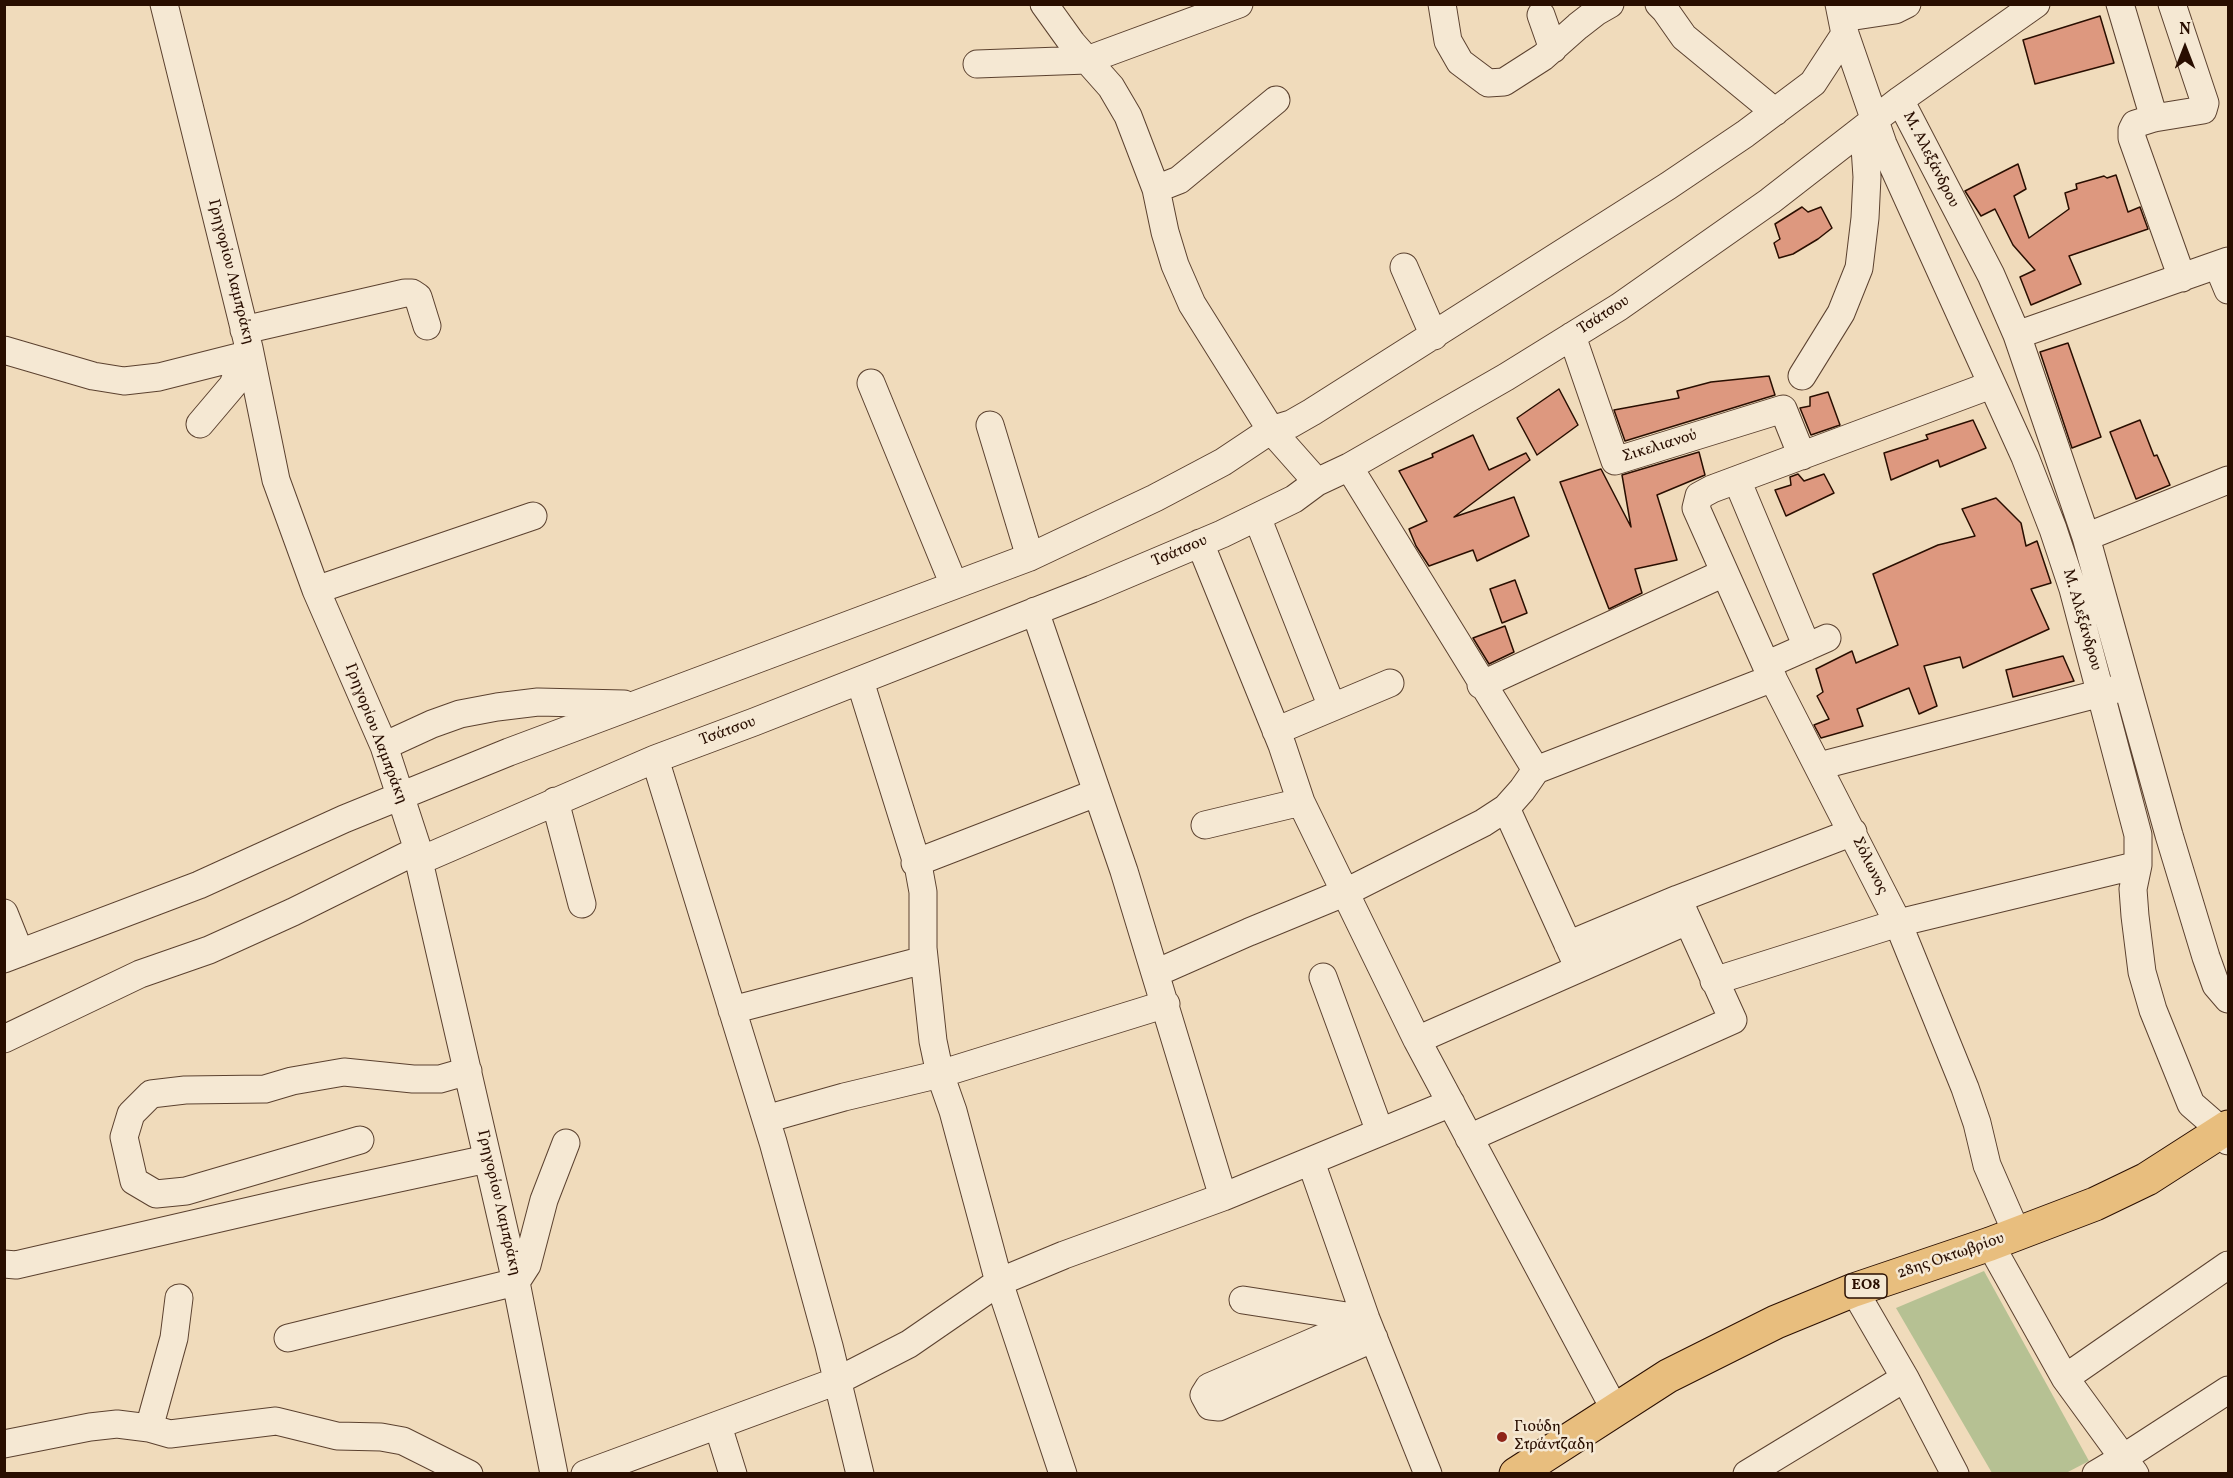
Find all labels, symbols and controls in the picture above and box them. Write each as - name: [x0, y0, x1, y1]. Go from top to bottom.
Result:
- north arrow: [2155, 18, 2215, 78]
- text: N: [2179, 19, 2191, 41]
- street label: Μ. Αλεξάνδρου: [1898, 109, 1962, 211]
- street label: Γρηγορίου Λαμπράκη: [203, 197, 257, 347]
- street label: Τσάτσου: [1574, 292, 1634, 340]
- street label: Σικελιανού: [1620, 427, 1700, 467]
- street label: Τσάτσου: [1149, 532, 1211, 572]
- street label: Μ. Αλεξάνδρου: [2057, 567, 2105, 673]
- street label: Γρηγορίου Λαμπράκη: [339, 661, 411, 807]
- street label: Τσάτσου: [697, 713, 759, 751]
- street label: Σόλωνος: [1847, 834, 1891, 898]
- street label: Γρηγορίου Λαμπράκη: [472, 1128, 524, 1278]
- street label: 28ης Οκτωβρίου: [1895, 1230, 2007, 1284]
- road number: ΕΟ8: [1845, 1274, 1887, 1298]
- place label: Γιούδη Στράντζαδη: [1514, 1418, 1594, 1456]
- marker: Γιούδη Στράντζαδη: [1495, 1430, 1509, 1444]

